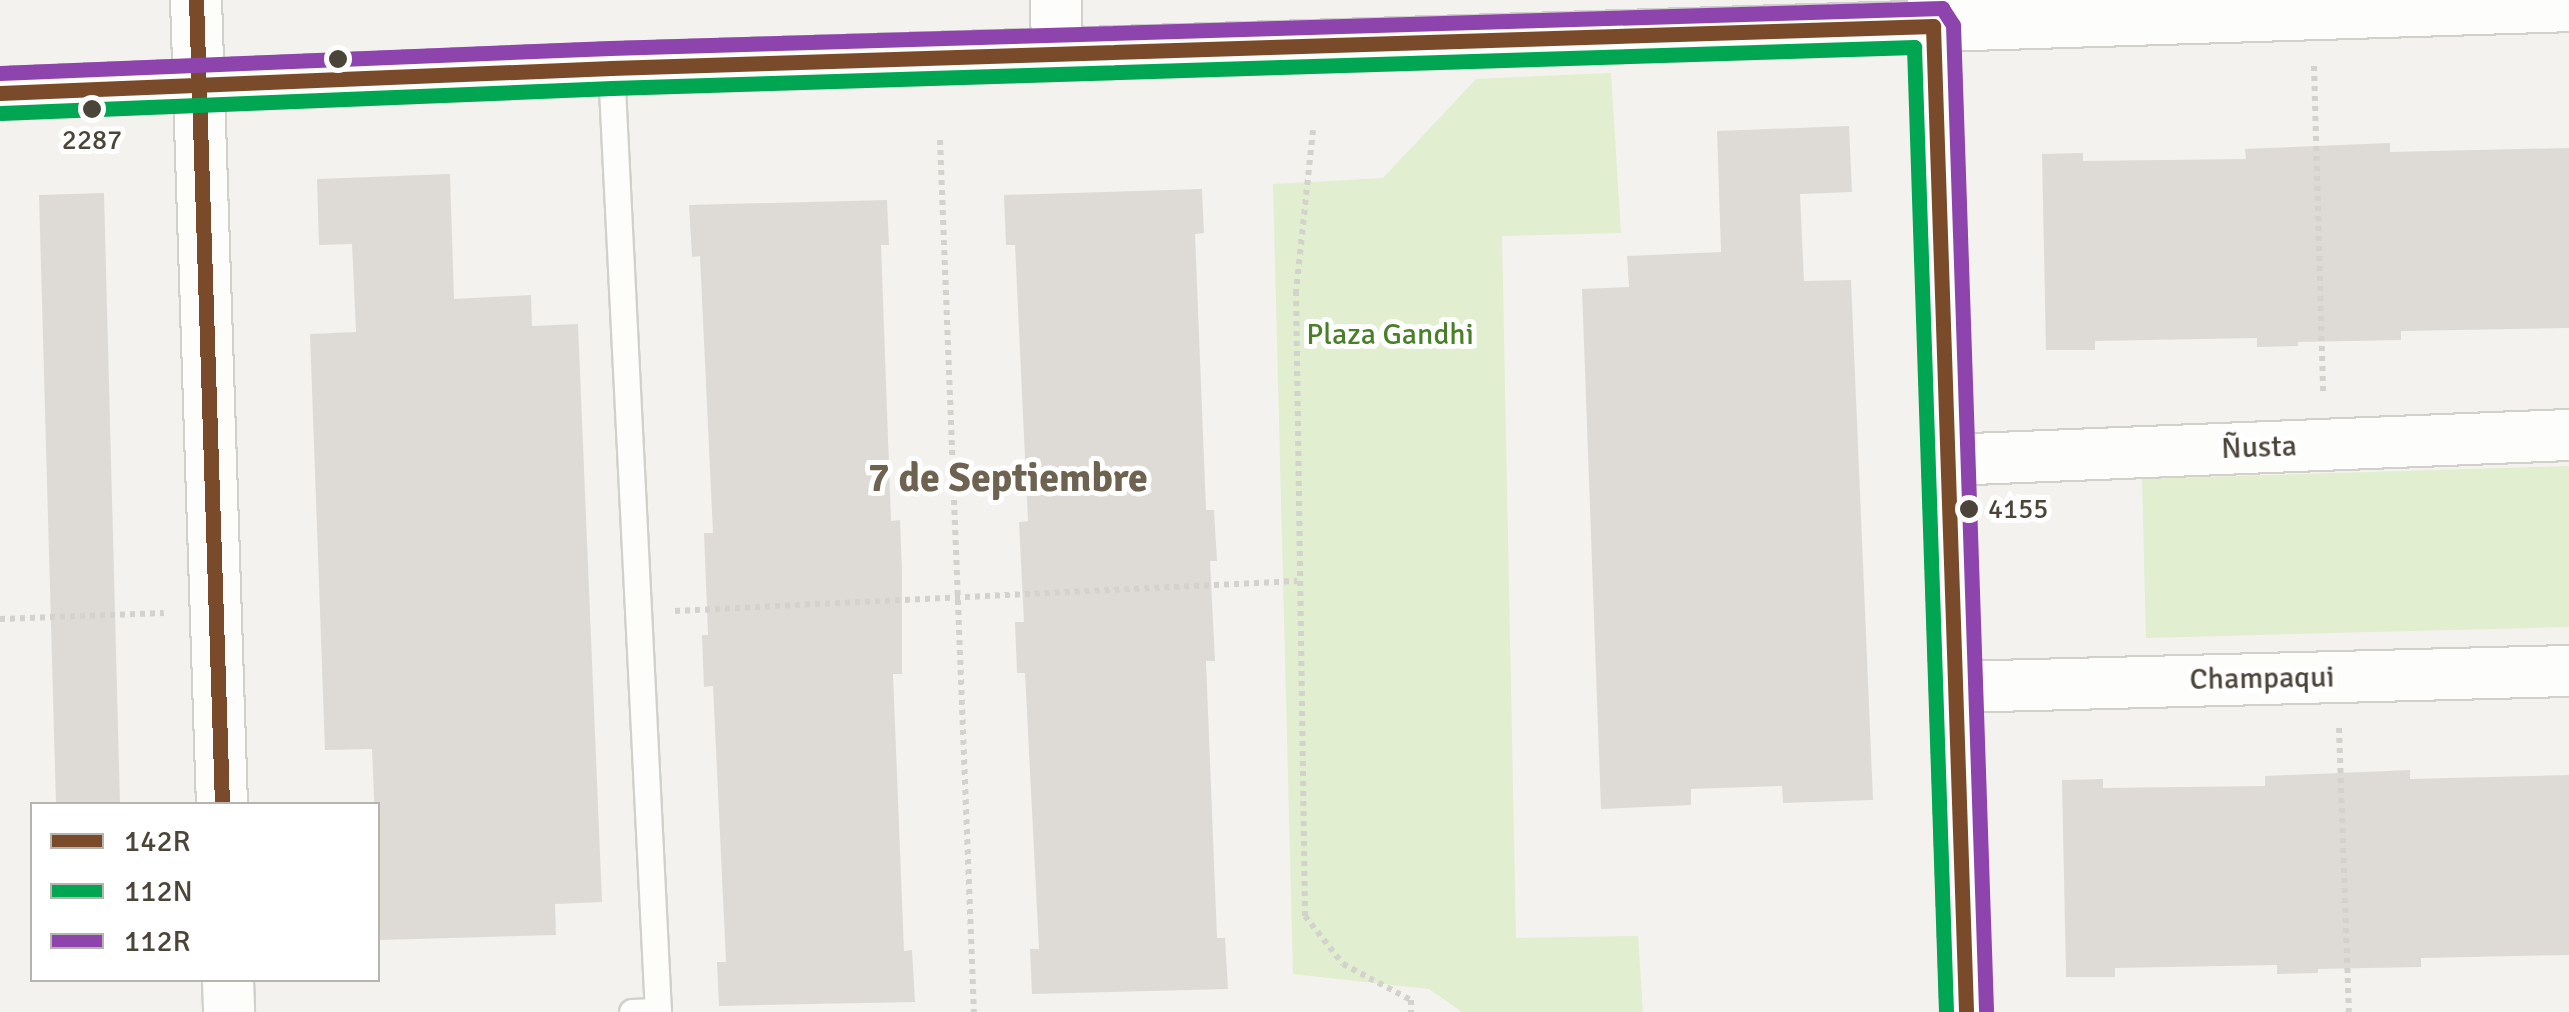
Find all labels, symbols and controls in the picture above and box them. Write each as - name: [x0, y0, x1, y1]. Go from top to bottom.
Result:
- unlabelled marker: [328, 49, 348, 69]
- marker: 2287: [82, 99, 102, 119]
- place label: 2287: [62, 123, 122, 157]
- park label: Plaza Gandhi: [1306, 317, 1474, 353]
- street label: Ñusta: [2221, 429, 2297, 467]
- district label: 7 de Septiembre: [868, 454, 1148, 502]
- place label: 4155: [1988, 492, 2048, 526]
- marker: 4155: [1959, 499, 1979, 519]
- street label: Champaqui: [2189, 660, 2335, 698]
- legend: [30, 802, 380, 982]
- text: 142R: [124, 823, 191, 860]
- text: 112N: [124, 873, 193, 910]
- text: 112R: [124, 923, 191, 960]

